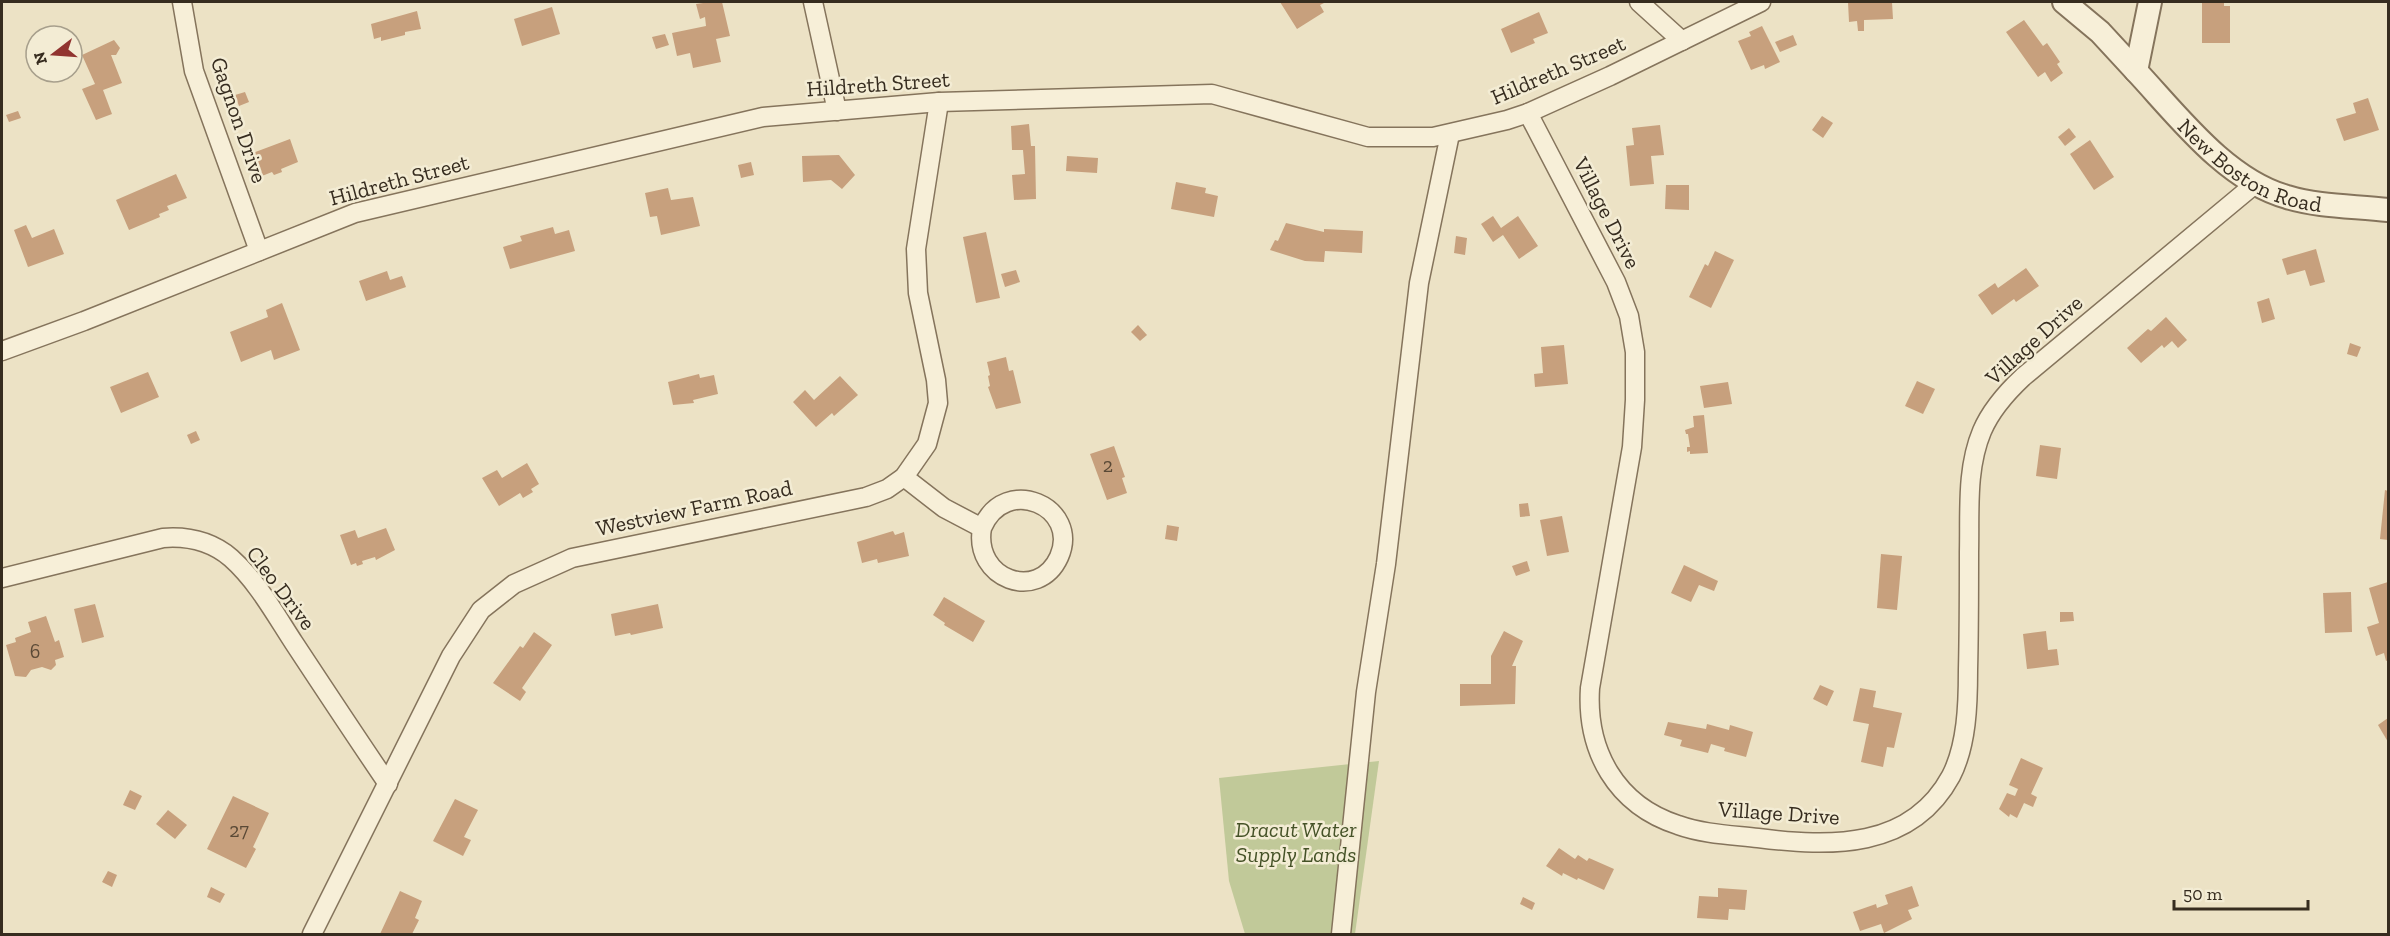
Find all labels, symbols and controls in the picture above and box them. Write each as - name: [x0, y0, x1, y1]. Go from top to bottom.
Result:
- north arrow: [24, 24, 84, 84]
- street label: Hildreth Street: [1487, 29, 1630, 110]
- text: N: [29, 50, 51, 67]
- street label: Gagnon Drive: [205, 54, 273, 186]
- street label: Hildreth Street: [805, 65, 951, 102]
- street label: New Boston Road: [2172, 113, 2323, 218]
- street label: Hildreth Street: [326, 148, 473, 212]
- street label: Village Drive: [1567, 152, 1647, 273]
- street label: Village Drive: [1979, 289, 2088, 391]
- house number: 2: [1103, 453, 1113, 477]
- street label: Westview Farm Road: [594, 474, 794, 542]
- street label: Cleo Drive: [241, 541, 321, 635]
- house number: 6: [30, 639, 40, 663]
- street label: Village Drive: [1716, 795, 1841, 831]
- park label: Dracut Water Supply Lands: [1235, 816, 1357, 868]
- house number: 27: [229, 818, 249, 842]
- scale bar: [2174, 873, 2308, 911]
- text: 50 m: [2183, 883, 2223, 905]

